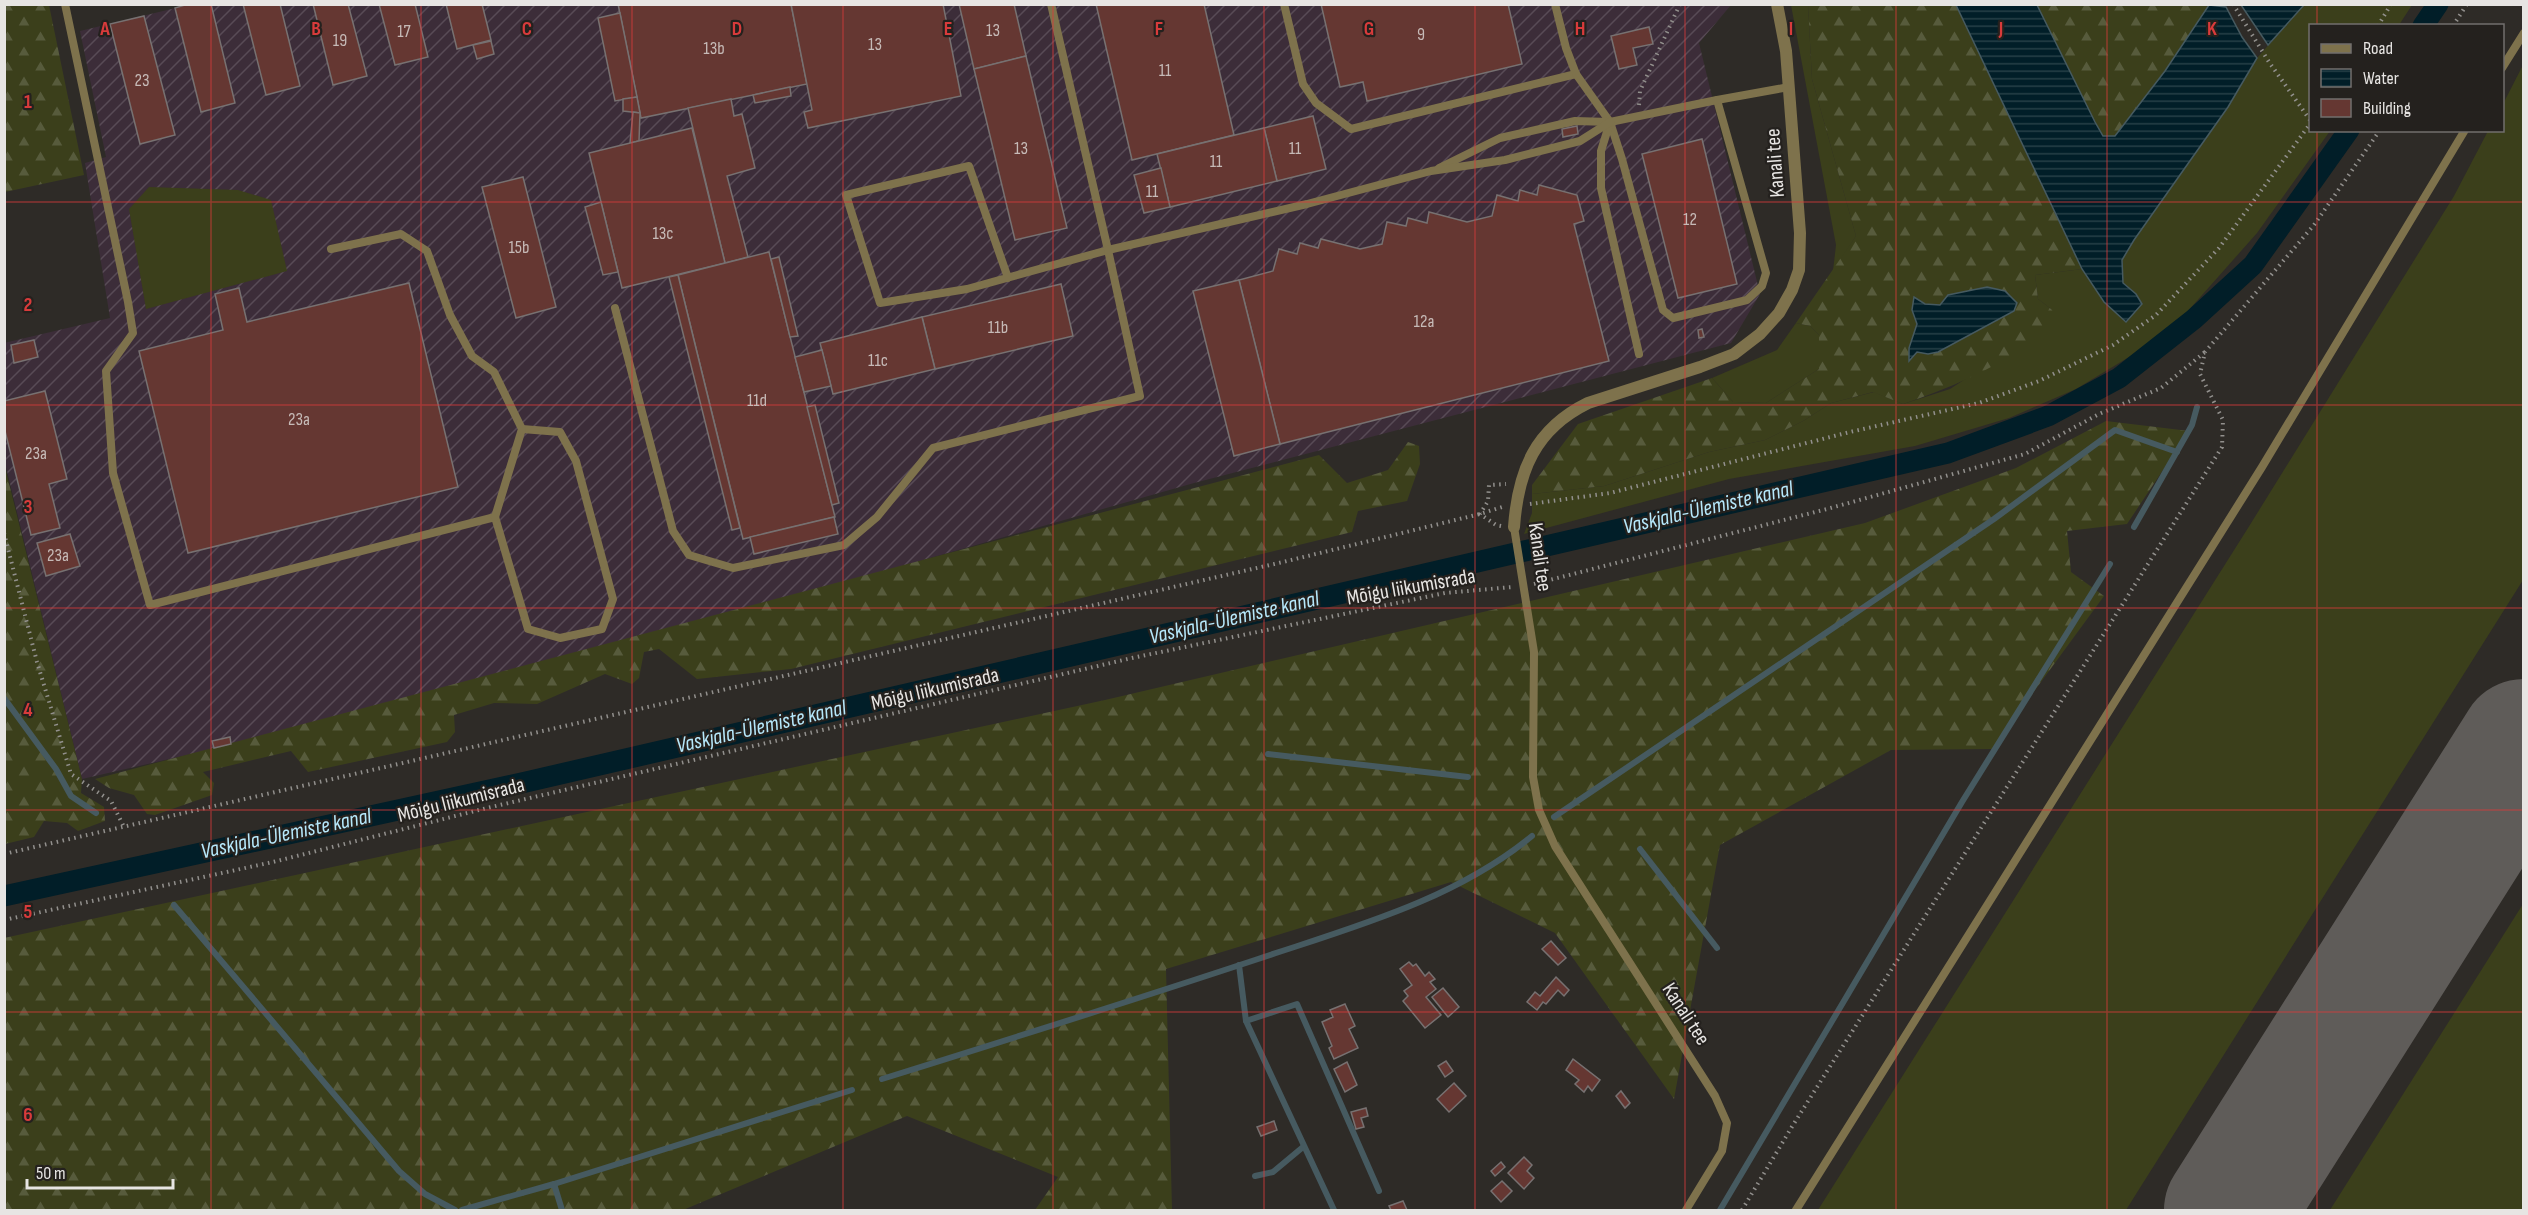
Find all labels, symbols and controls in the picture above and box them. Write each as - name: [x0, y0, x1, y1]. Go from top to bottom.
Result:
- text: A: [99, 17, 110, 41]
- text: B: [311, 17, 321, 41]
- text: C: [522, 17, 532, 41]
- text: D: [732, 17, 742, 41]
- text: E: [944, 17, 952, 41]
- text: F: [1155, 17, 1163, 41]
- text: G: [1364, 17, 1374, 41]
- text: H: [1575, 17, 1585, 41]
- text: I: [1789, 17, 1793, 41]
- text: J: [1998, 17, 2003, 41]
- text: K: [2207, 17, 2217, 41]
- house number: 13: [986, 20, 1000, 41]
- house number: 17: [397, 21, 412, 42]
- house number: 9: [1417, 24, 1425, 45]
- legend: [2309, 24, 2504, 132]
- house number: 19: [333, 30, 347, 51]
- house number: 13: [868, 34, 882, 55]
- house number: 13b: [703, 38, 725, 59]
- text: Road: [2363, 38, 2393, 59]
- house number: 11: [1159, 60, 1172, 81]
- text: Water: [2363, 68, 2399, 89]
- house number: 23: [135, 70, 150, 91]
- text: 1: [24, 90, 32, 114]
- text: Building: [2363, 98, 2411, 119]
- street label: Kanali tee: [1760, 128, 1790, 198]
- house number: 13: [1014, 138, 1028, 159]
- house number: 11: [1289, 138, 1302, 159]
- house number: 11: [1210, 151, 1223, 172]
- house number: 11: [1146, 181, 1159, 202]
- house number: 12: [1683, 209, 1697, 230]
- house number: 13c: [652, 223, 674, 244]
- house number: 15b: [509, 237, 530, 258]
- text: 2: [24, 293, 32, 317]
- house number: 12a: [1414, 311, 1434, 332]
- house number: 11b: [988, 317, 1008, 338]
- house number: 11c: [868, 350, 888, 371]
- house number: 11d: [747, 390, 767, 411]
- house number: 23a: [288, 409, 310, 430]
- house number: 23a: [25, 443, 47, 464]
- water label: Vaskjala-Ülemiste kanal: [1620, 475, 1797, 541]
- text: 3: [24, 495, 33, 519]
- street label: Kanali tee: [1523, 521, 1557, 593]
- house number: 23a: [47, 545, 69, 566]
- street label: Mõigu liikumisrada: [1345, 563, 1477, 611]
- water label: Vaskjala-Ülemiste kanal: [1146, 585, 1323, 651]
- street label: Mõigu liikumisrada: [869, 662, 1001, 716]
- water label: Vaskjala-Ülemiste kanal: [673, 694, 850, 760]
- text: 4: [23, 698, 33, 722]
- street label: Mõigu liikumisrada: [395, 772, 527, 828]
- water label: Vaskjala-Ülemiste kanal: [198, 803, 375, 865]
- text: 5: [24, 900, 33, 924]
- street label: Kanali tee: [1657, 978, 1715, 1050]
- text: 6: [23, 1103, 33, 1127]
- scale bar: [27, 1152, 172, 1190]
- text: 50 m: [36, 1163, 66, 1184]

